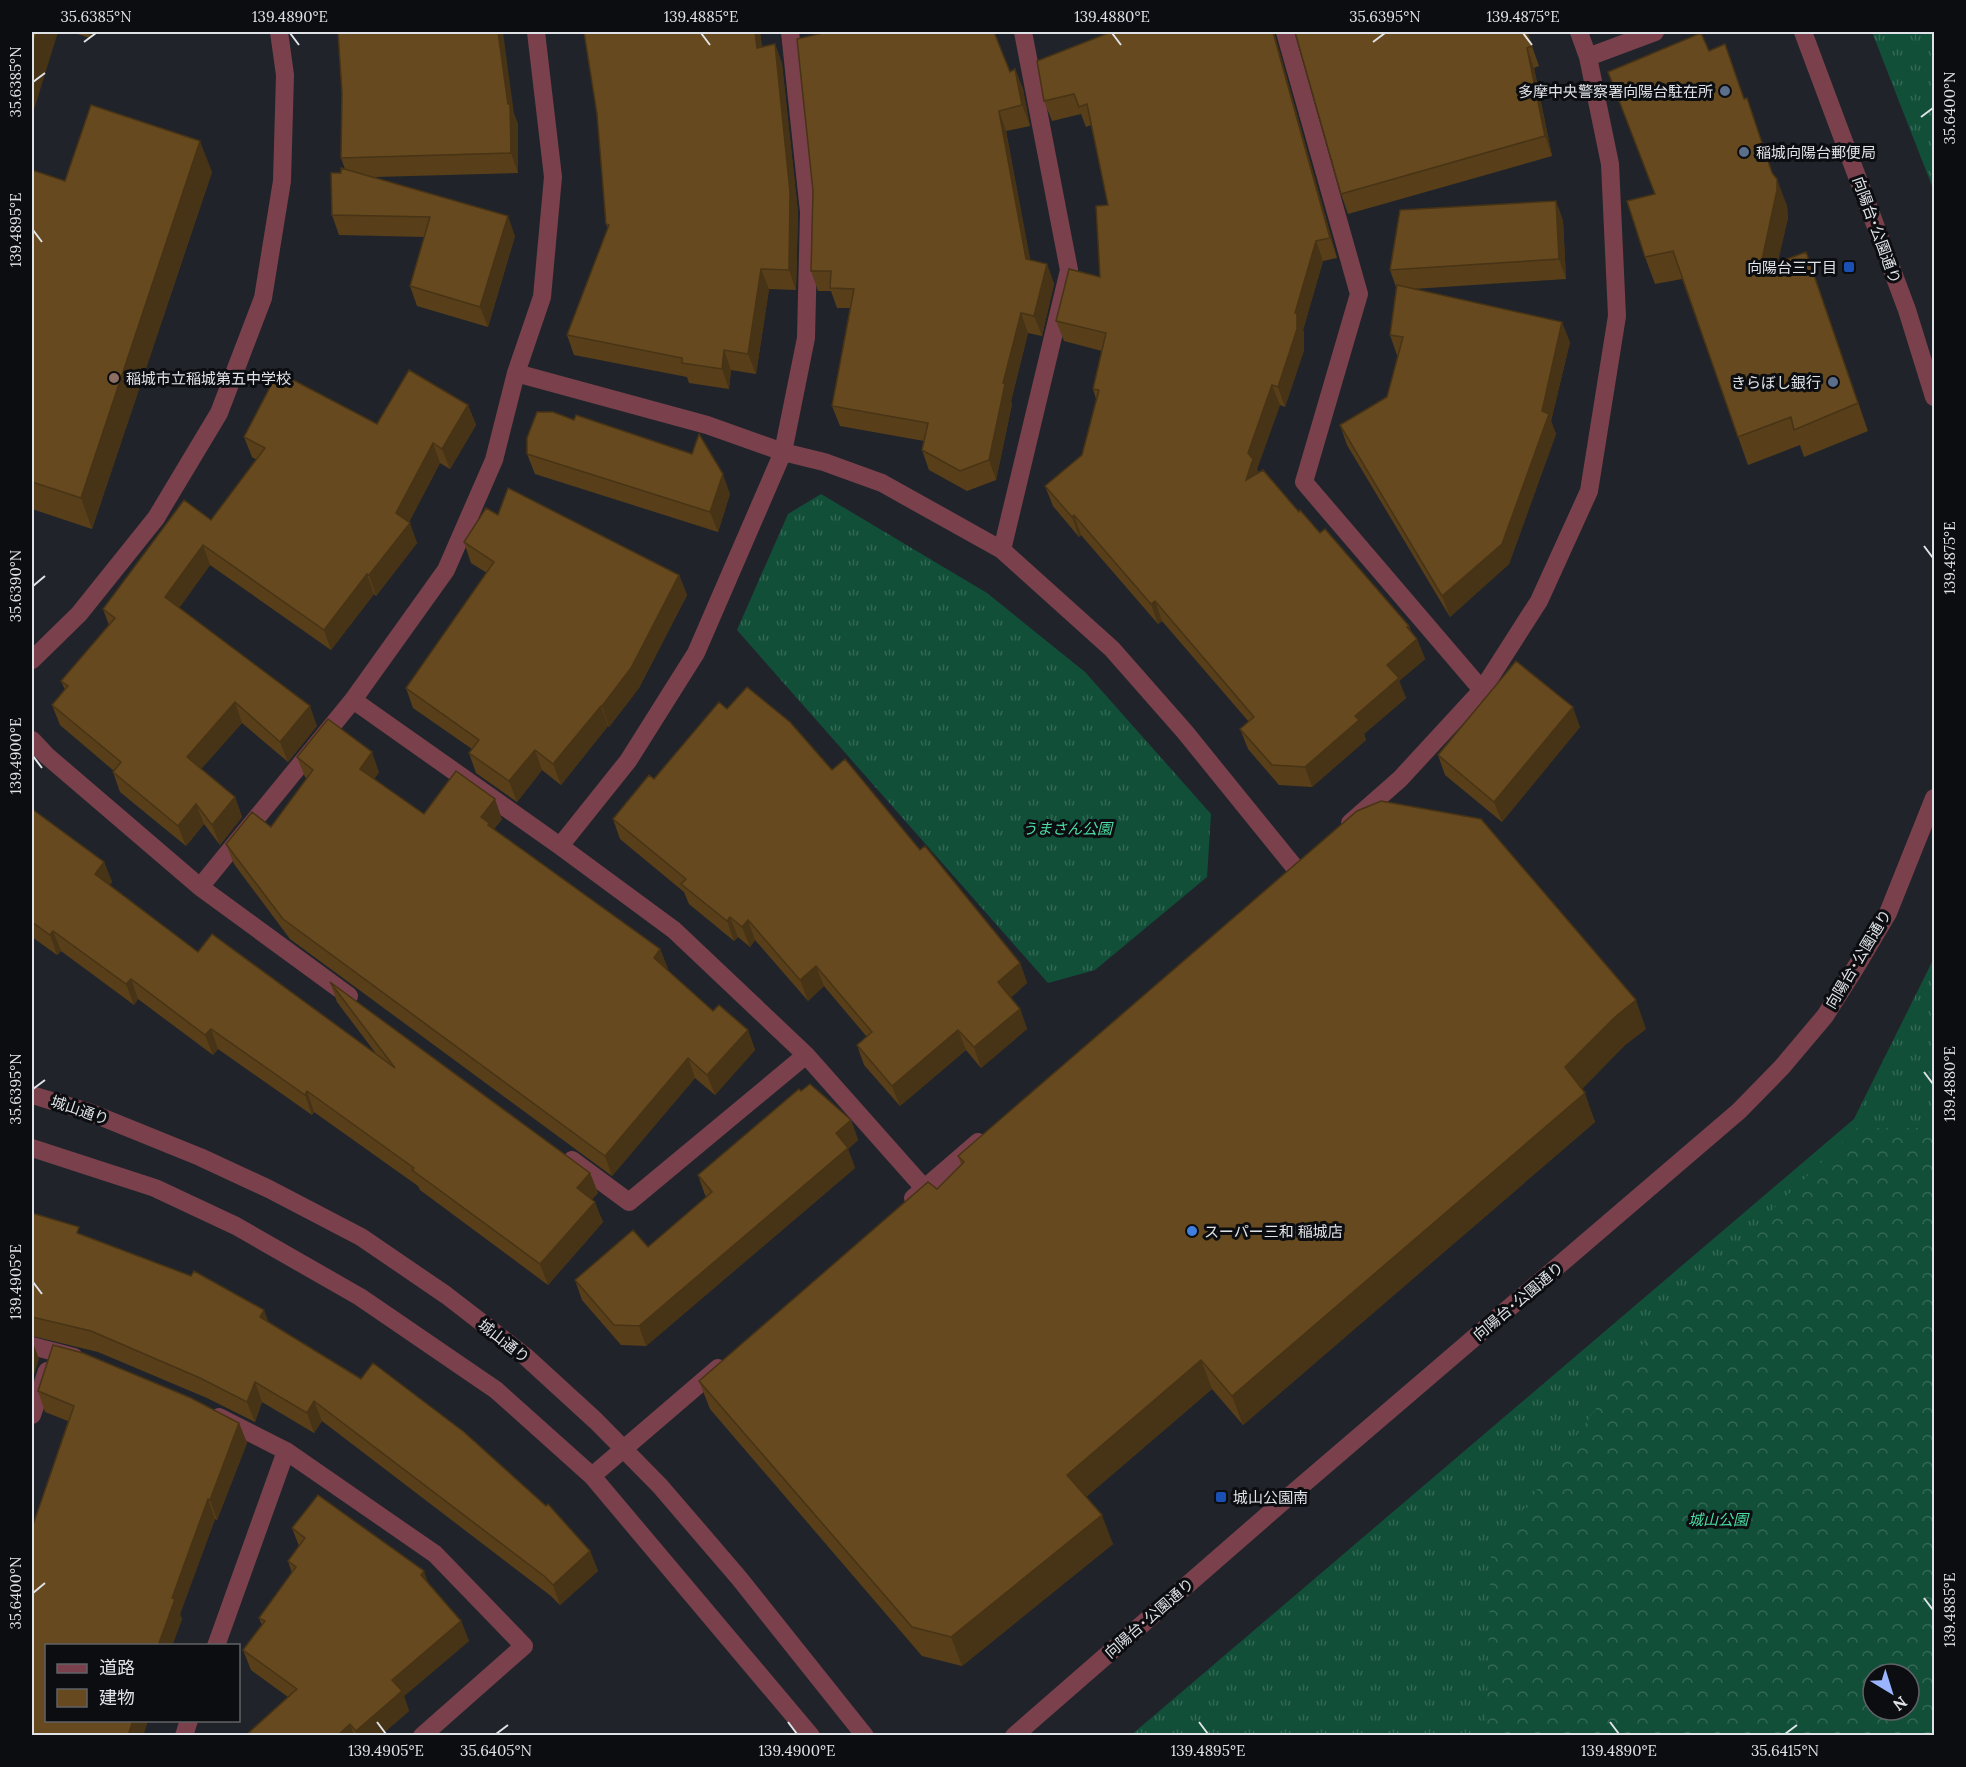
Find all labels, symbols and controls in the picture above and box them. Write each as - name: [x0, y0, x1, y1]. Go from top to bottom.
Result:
- text: 35.6385°N: [60, 7, 132, 26]
- text: 139.4890°E: [252, 7, 328, 26]
- text: 139.4885°E: [664, 7, 738, 26]
- text: 139.4880°E: [1074, 7, 1150, 26]
- text: 35.6395°N: [1349, 7, 1421, 26]
- text: 139.4875°E: [1487, 7, 1560, 26]
- text: 35.6385°N: [6, 46, 25, 118]
- text: 35.6400°N: [1940, 71, 1959, 145]
- place label: 多摩中央警察署向陽台駐在所: [1518, 82, 1713, 101]
- marker: 多摩中央警察署向陽台駐在所: [1718, 84, 1732, 98]
- place label: 稲城向陽台郵便局: [1756, 143, 1876, 162]
- marker: 稲城向陽台郵便局: [1737, 145, 1751, 159]
- street label: 向陽台･公園通り: [1849, 174, 1905, 286]
- text: 139.4895°E: [6, 193, 25, 267]
- place label: 向陽台三丁目: [1747, 258, 1837, 277]
- marker: 向陽台三丁目: [1842, 260, 1856, 274]
- place label: 稲城市立稲城第五中学校: [126, 369, 291, 388]
- marker: 稲城市立稲城第五中学校: [107, 371, 121, 385]
- place label: きらぼし銀行: [1731, 373, 1821, 392]
- marker: きらぼし銀行: [1826, 375, 1840, 389]
- text: 139.4875°E: [1940, 522, 1959, 595]
- text: 35.6390°N: [6, 550, 25, 622]
- text: 139.4900°E: [6, 718, 25, 794]
- park label: うまさん公園: [1022, 819, 1114, 838]
- street label: 向陽台･公園通り: [1821, 906, 1895, 1012]
- text: 139.4880°E: [1940, 1046, 1959, 1122]
- text: 35.6395°N: [6, 1053, 25, 1125]
- street label: 城山通り: [49, 1091, 111, 1129]
- place label: スーパー三和 稲城店: [1204, 1222, 1343, 1241]
- marker: スーパー三和 稲城店: [1185, 1224, 1199, 1238]
- text: 139.4905°E: [6, 1244, 25, 1320]
- street label: 向陽台･公園通り: [1469, 1258, 1567, 1344]
- street label: 城山通り: [475, 1315, 533, 1367]
- place label: 城山公園南: [1233, 1488, 1308, 1507]
- marker: 城山公園南: [1214, 1490, 1228, 1504]
- park label: 城山公園: [1688, 1510, 1750, 1529]
- text: 35.6400°N: [6, 1556, 25, 1630]
- text: 139.4885°E: [1940, 1573, 1959, 1647]
- street label: 向陽台･公園通り: [1100, 1574, 1198, 1662]
- legend: [45, 1644, 240, 1722]
- text: 道路: [99, 1656, 135, 1679]
- north arrow: [1861, 1662, 1921, 1722]
- text: 建物: [99, 1686, 135, 1709]
- text: N: [1889, 1692, 1911, 1716]
- text: 139.4905°E: [348, 1741, 424, 1760]
- text: 35.6405°N: [460, 1741, 532, 1760]
- text: 139.4900°E: [759, 1741, 835, 1760]
- text: 139.4895°E: [1171, 1741, 1245, 1760]
- text: 139.4890°E: [1581, 1741, 1657, 1760]
- text: 35.6415°N: [1751, 1741, 1819, 1760]

